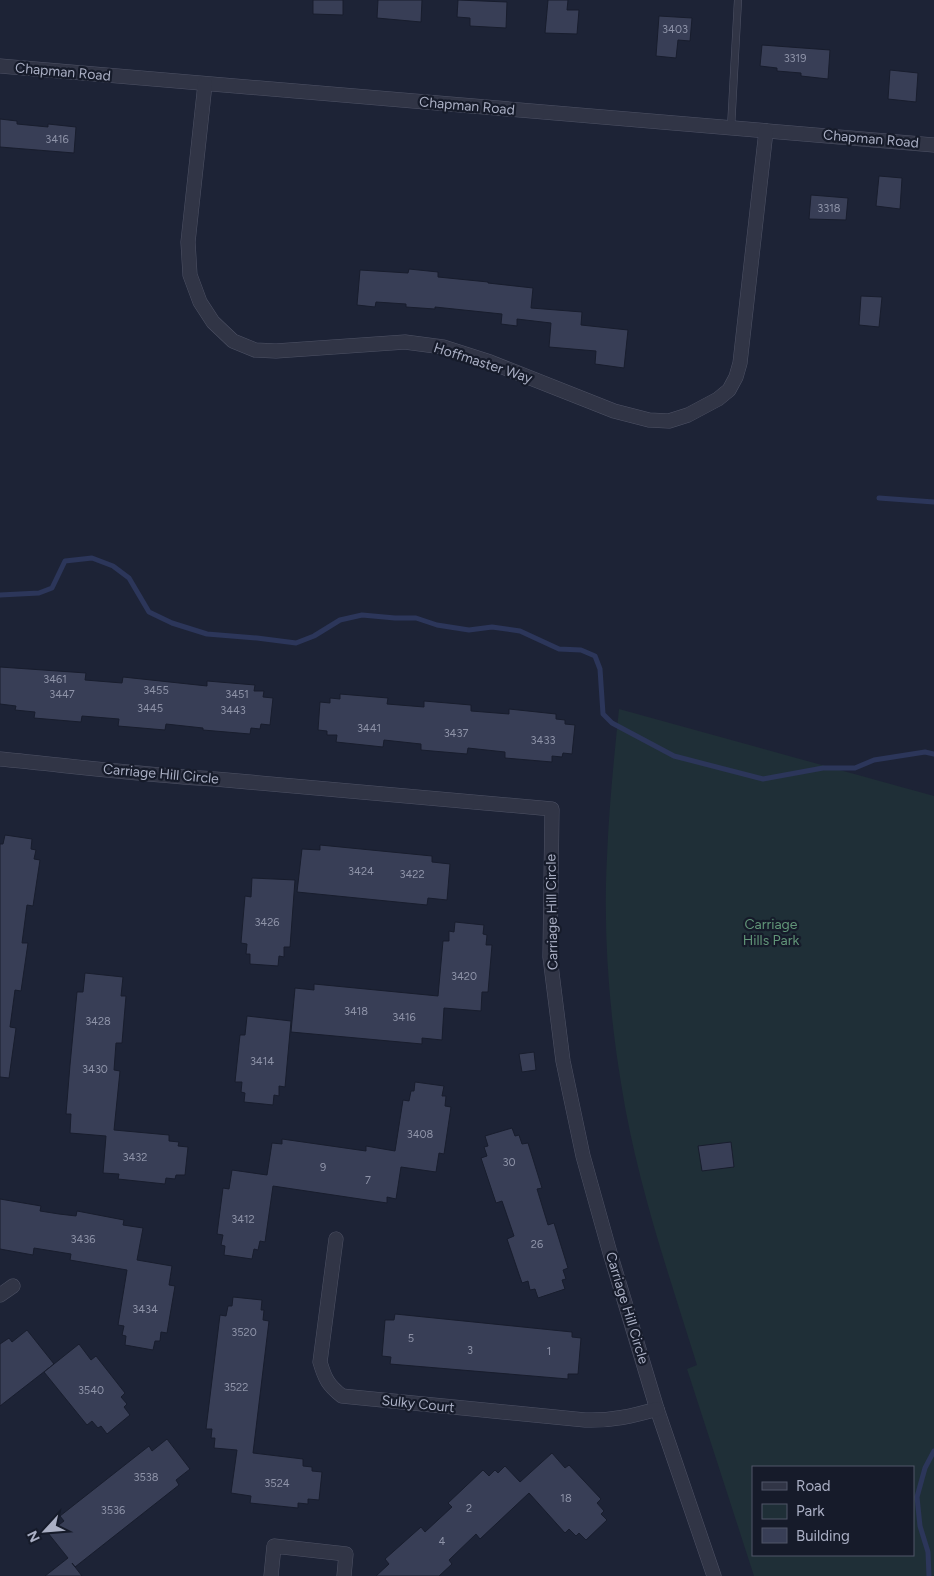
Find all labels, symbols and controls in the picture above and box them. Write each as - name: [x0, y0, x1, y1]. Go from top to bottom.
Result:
- house number: 3403: [662, 23, 688, 36]
- house number: 3319: [784, 52, 806, 65]
- street label: Chapman Road: [15, 59, 111, 85]
- street label: Chapman Road: [419, 93, 515, 119]
- street label: Chapman Road: [823, 126, 919, 152]
- house number: 3416: [45, 133, 69, 146]
- house number: 3318: [817, 202, 841, 215]
- street label: Hoffmaster Way: [431, 339, 535, 387]
- house number: 3461: [43, 673, 67, 686]
- house number: 3455: [143, 684, 169, 697]
- house number: 3447: [49, 688, 75, 701]
- house number: 3451: [225, 688, 249, 701]
- house number: 3445: [137, 702, 163, 715]
- house number: 3443: [220, 704, 246, 717]
- house number: 3441: [357, 722, 381, 735]
- house number: 3437: [444, 727, 468, 740]
- house number: 3433: [531, 734, 555, 747]
- street label: Carriage Hill Circle: [102, 760, 220, 788]
- street label: Carriage Hill Circle: [542, 853, 562, 970]
- house number: 3424: [348, 865, 374, 878]
- house number: 3422: [399, 868, 425, 881]
- house number: 3426: [254, 916, 280, 929]
- park label: Carriage Hills Park: [743, 916, 799, 949]
- house number: 3420: [451, 970, 477, 983]
- house number: 3418: [344, 1005, 368, 1018]
- house number: 3416: [392, 1011, 416, 1024]
- house number: 3428: [85, 1015, 111, 1028]
- house number: 3414: [250, 1055, 274, 1068]
- house number: 3430: [82, 1063, 108, 1076]
- house number: 3408: [407, 1128, 434, 1141]
- house number: 3432: [123, 1151, 147, 1164]
- house number: 30: [502, 1156, 516, 1169]
- house number: 9: [320, 1161, 326, 1174]
- house number: 7: [365, 1174, 371, 1187]
- house number: 3412: [231, 1213, 255, 1226]
- house number: 3436: [70, 1233, 96, 1246]
- house number: 26: [531, 1238, 543, 1251]
- street label: Carriage Hill Circle: [602, 1250, 652, 1366]
- house number: 3434: [132, 1303, 158, 1316]
- house number: 3520: [231, 1326, 257, 1339]
- house number: 5: [408, 1332, 414, 1345]
- house number: 3: [467, 1344, 473, 1357]
- house number: 1: [547, 1345, 551, 1358]
- house number: 3522: [224, 1381, 248, 1394]
- house number: 3540: [78, 1384, 104, 1397]
- street label: Sulky Court: [381, 1392, 455, 1416]
- legend: [752, 1466, 914, 1556]
- house number: 3538: [133, 1471, 159, 1484]
- house number: 3524: [264, 1477, 290, 1490]
- text: Road: [796, 1477, 831, 1495]
- house number: 18: [560, 1492, 572, 1505]
- house number: 2: [466, 1502, 472, 1515]
- text: Park: [796, 1502, 825, 1520]
- house number: 3536: [101, 1504, 125, 1517]
- north arrow: [20, 1506, 70, 1556]
- text: Building: [796, 1527, 850, 1545]
- text: N: [24, 1528, 44, 1545]
- house number: 4: [439, 1535, 446, 1548]

